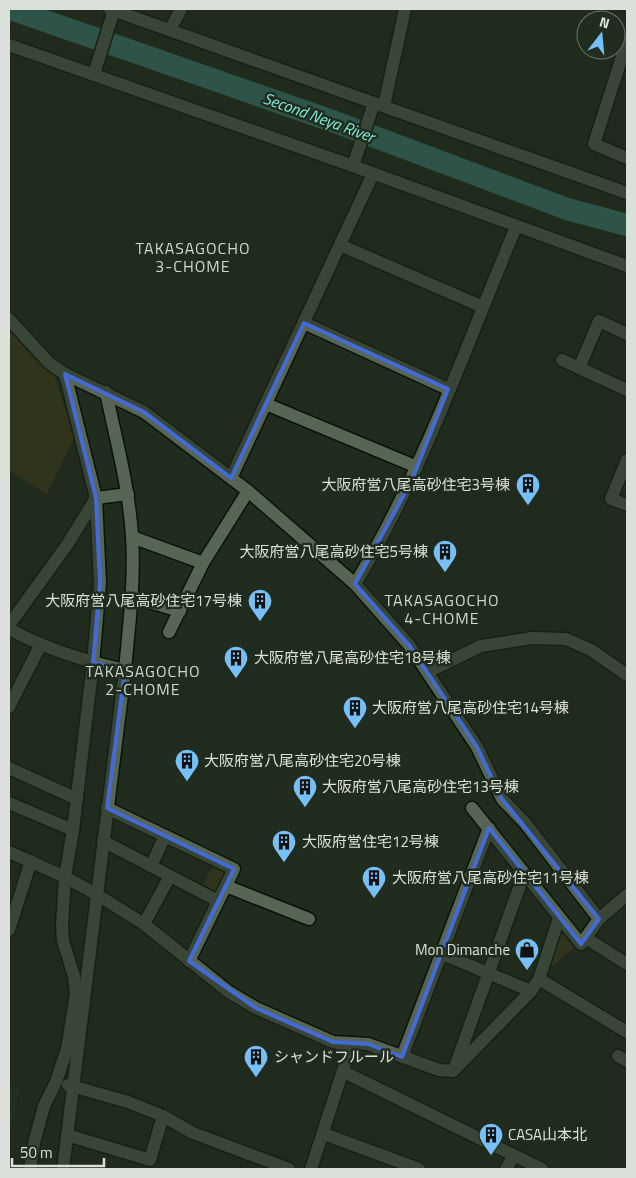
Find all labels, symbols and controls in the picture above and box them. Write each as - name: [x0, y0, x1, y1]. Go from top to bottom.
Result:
- north arrow: [576, 10, 626, 60]
- text: N: [597, 11, 612, 33]
- water label: Second Neya River: [260, 86, 380, 149]
- district label: TAKASAGOCHO 3-CHOME: [135, 236, 251, 278]
- building icon: 大阪府営八尾高砂住宅3号棟: [515, 472, 541, 506]
- place label: 大阪府営八尾高砂住宅3号棟: [322, 473, 510, 496]
- building icon: 大阪府営八尾高砂住宅5号棟: [432, 539, 458, 573]
- place label: 大阪府営八尾高砂住宅5号棟: [240, 540, 428, 563]
- building icon: 大阪府営八尾高砂住宅17号棟: [247, 588, 273, 622]
- district label: TAKASAGOCHO 4-CHOME: [384, 588, 500, 630]
- place label: 大阪府営八尾高砂住宅17号棟: [45, 589, 242, 612]
- building icon: 大阪府営八尾高砂住宅18号棟: [223, 645, 249, 679]
- place label: 大阪府営八尾高砂住宅18号棟: [254, 646, 451, 669]
- district label: TAKASAGOCHO 2-CHOME: [85, 659, 201, 701]
- building icon: 大阪府営八尾高砂住宅14号棟: [342, 695, 368, 729]
- place label: 大阪府営八尾高砂住宅14号棟: [372, 696, 569, 719]
- building icon: 大阪府営八尾高砂住宅20号棟: [174, 748, 200, 782]
- place label: 大阪府営八尾高砂住宅20号棟: [204, 749, 401, 772]
- building icon: 大阪府営八尾高砂住宅13号棟: [292, 774, 318, 808]
- place label: 大阪府営八尾高砂住宅13号棟: [322, 775, 519, 798]
- building icon: 大阪府営住宅12号棟: [271, 829, 297, 863]
- place label: 大阪府営住宅12号棟: [302, 830, 439, 853]
- building icon: 大阪府営八尾高砂住宅11号棟: [361, 865, 387, 899]
- place label: 大阪府営八尾高砂住宅11号棟: [392, 866, 589, 889]
- shop icon: Mon Dimanche: [514, 937, 540, 971]
- place label: Mon Dimanche: [415, 938, 510, 961]
- building icon: シャンドフルール: [243, 1044, 269, 1078]
- place label: シャンドフルール: [274, 1045, 394, 1068]
- building icon: CASA山本北: [478, 1122, 504, 1156]
- place label: CASA山本北: [508, 1123, 587, 1146]
- scale bar: [12, 1136, 105, 1168]
- text: 50 m: [20, 1141, 53, 1164]

